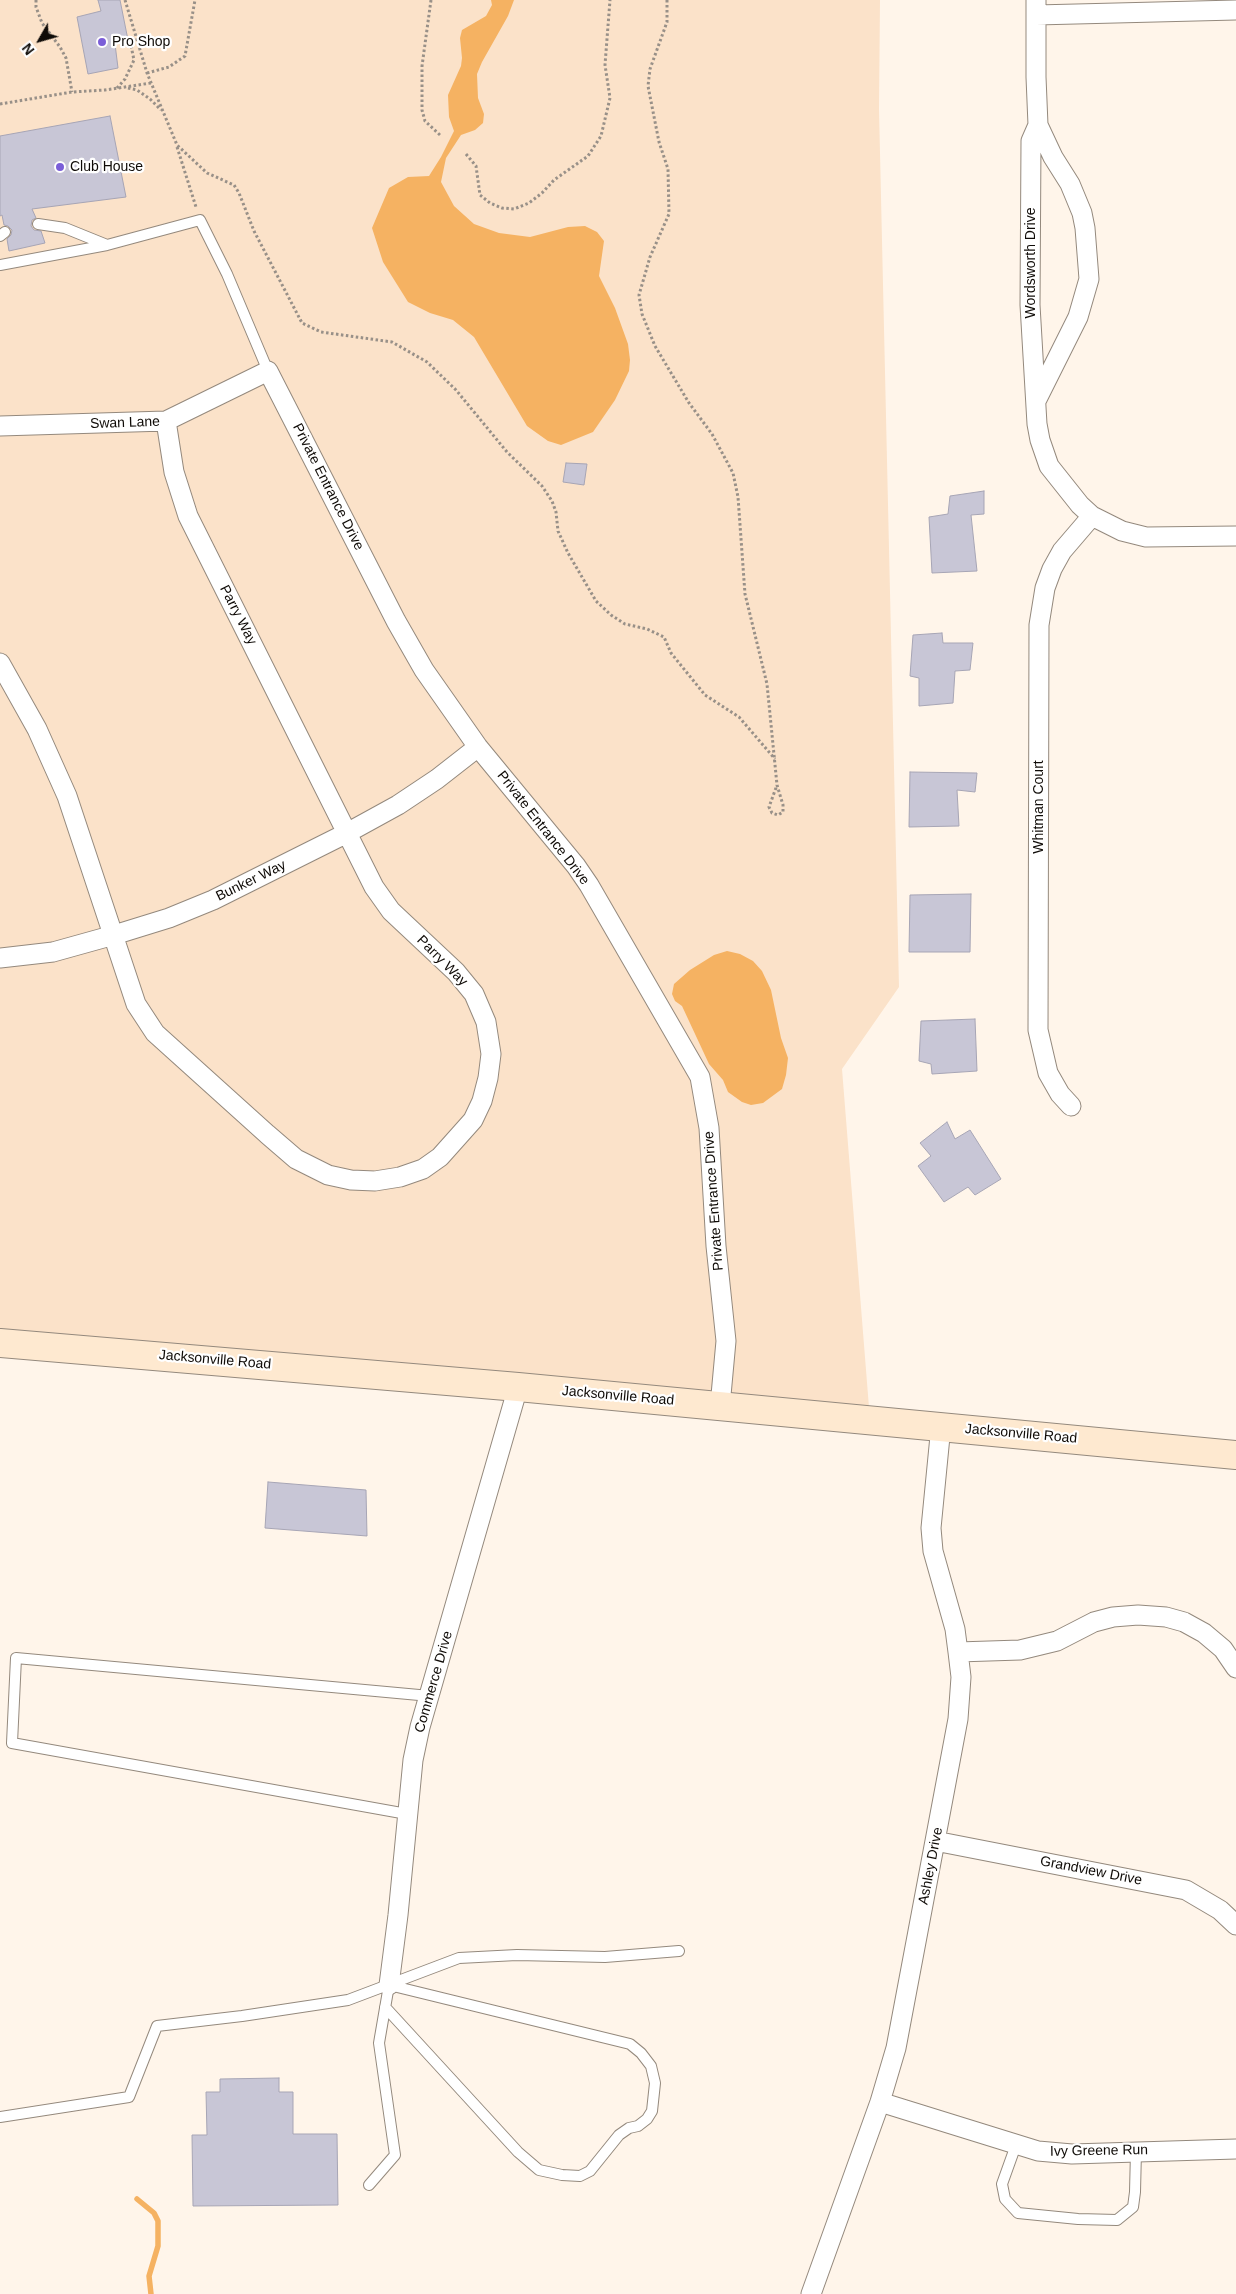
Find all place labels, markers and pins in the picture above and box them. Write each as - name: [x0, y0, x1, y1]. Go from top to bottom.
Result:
- place label: Pro Shop: [112, 34, 170, 50]
- marker: Pro Shop: [96, 36, 108, 48]
- place label: Club House: [70, 159, 143, 175]
- marker: Club House: [54, 161, 66, 173]

